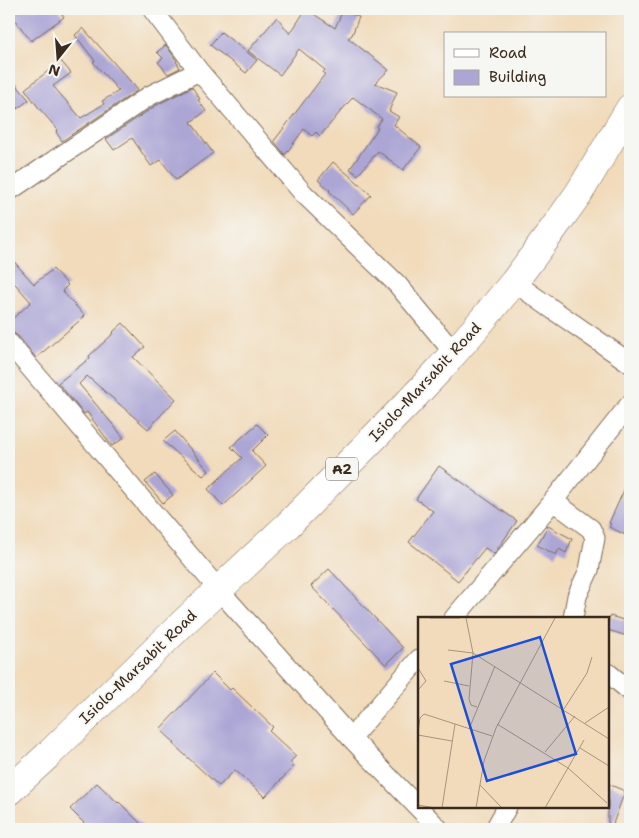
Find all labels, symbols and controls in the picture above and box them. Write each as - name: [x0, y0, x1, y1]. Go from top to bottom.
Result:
- north arrow: [32, 32, 82, 82]
- legend: [444, 32, 606, 98]
- text: Road: [489, 43, 527, 63]
- text: N: [46, 60, 62, 81]
- text: Building: [489, 67, 546, 87]
- street label: Isiolo-Marsabit Road: [364, 318, 486, 446]
- road number: A2: [326, 458, 358, 480]
- street label: Isiolo-Marsabit Road: [75, 605, 201, 728]
- inset map: [418, 617, 609, 808]

